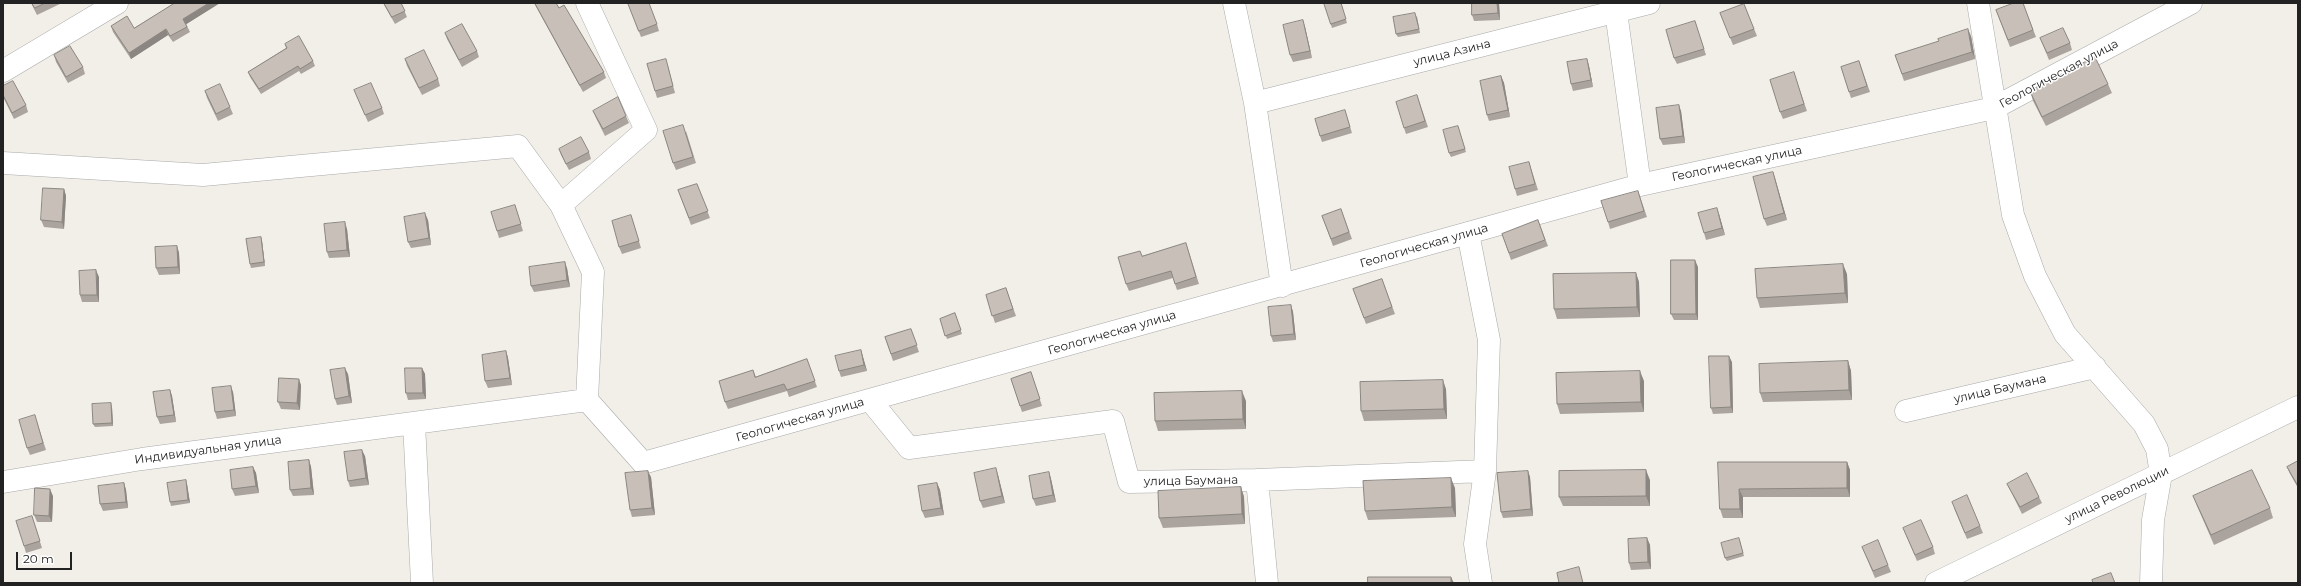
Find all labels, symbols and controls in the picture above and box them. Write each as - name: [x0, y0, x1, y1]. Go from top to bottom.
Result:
- street label: улица Азина: [1412, 36, 1492, 70]
- street label: Геологическая улица: [1997, 36, 2121, 112]
- street label: Геологическая улица: [1671, 143, 1803, 185]
- street label: Геологическая улица: [1358, 221, 1490, 271]
- street label: Геологическая улица: [1046, 308, 1178, 358]
- street label: улица Баумана: [1952, 371, 2048, 407]
- street label: Геологическая улица: [734, 395, 866, 445]
- street label: Индивидуальная улица: [134, 433, 282, 467]
- street label: улица Революции: [2063, 464, 2171, 526]
- street label: улица Баумана: [1144, 473, 1238, 489]
- scale bar: [18, 544, 74, 570]
- text: 20 m: [23, 551, 54, 566]

